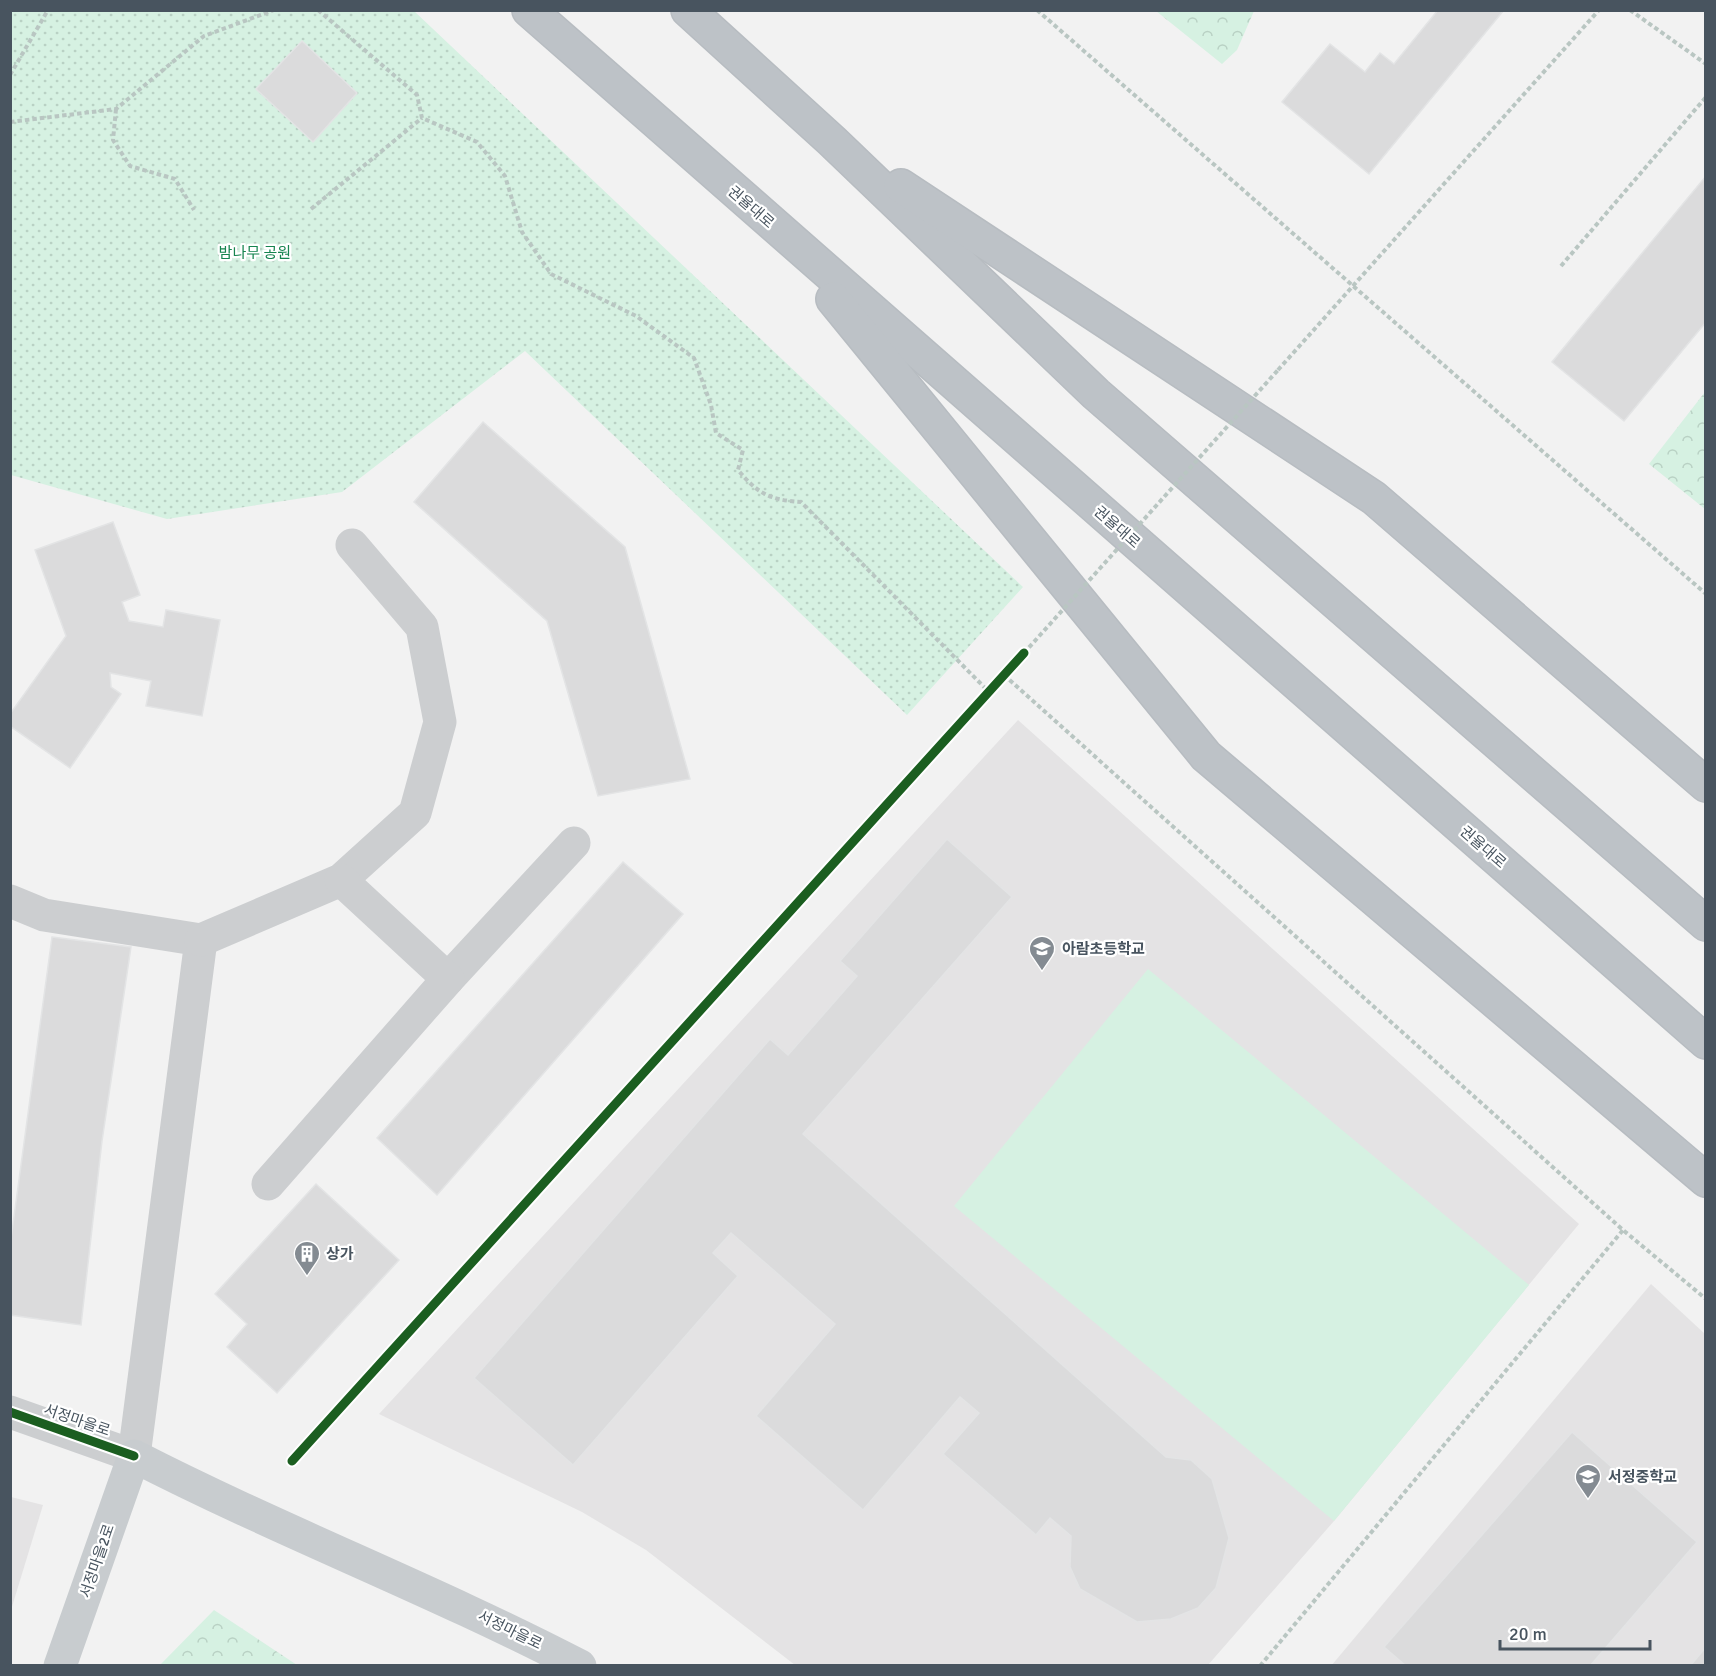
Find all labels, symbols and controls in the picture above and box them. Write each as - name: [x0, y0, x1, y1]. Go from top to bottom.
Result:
- street label: 권율대로: [724, 182, 778, 232]
- park label: 밤나무 공원: [219, 244, 291, 262]
- street label: 권율대로: [1090, 502, 1144, 552]
- street label: 권율대로: [1456, 822, 1510, 872]
- school or university icon: 아람초등학교: [1027, 934, 1057, 972]
- place label: 아람초등학교: [1062, 940, 1145, 958]
- building icon: 상가: [292, 1239, 322, 1277]
- place label: 상가: [326, 1245, 354, 1263]
- street label: 서정마을로: [41, 1400, 113, 1440]
- school or university icon: 서정중학교: [1573, 1462, 1603, 1500]
- place label: 서정중학교: [1608, 1468, 1677, 1486]
- street label: 서정마을2로: [76, 1522, 118, 1600]
- street label: 서정마을로: [475, 1607, 545, 1653]
- scale bar: [1500, 1613, 1650, 1651]
- text: 20 m: [1509, 1623, 1547, 1645]

